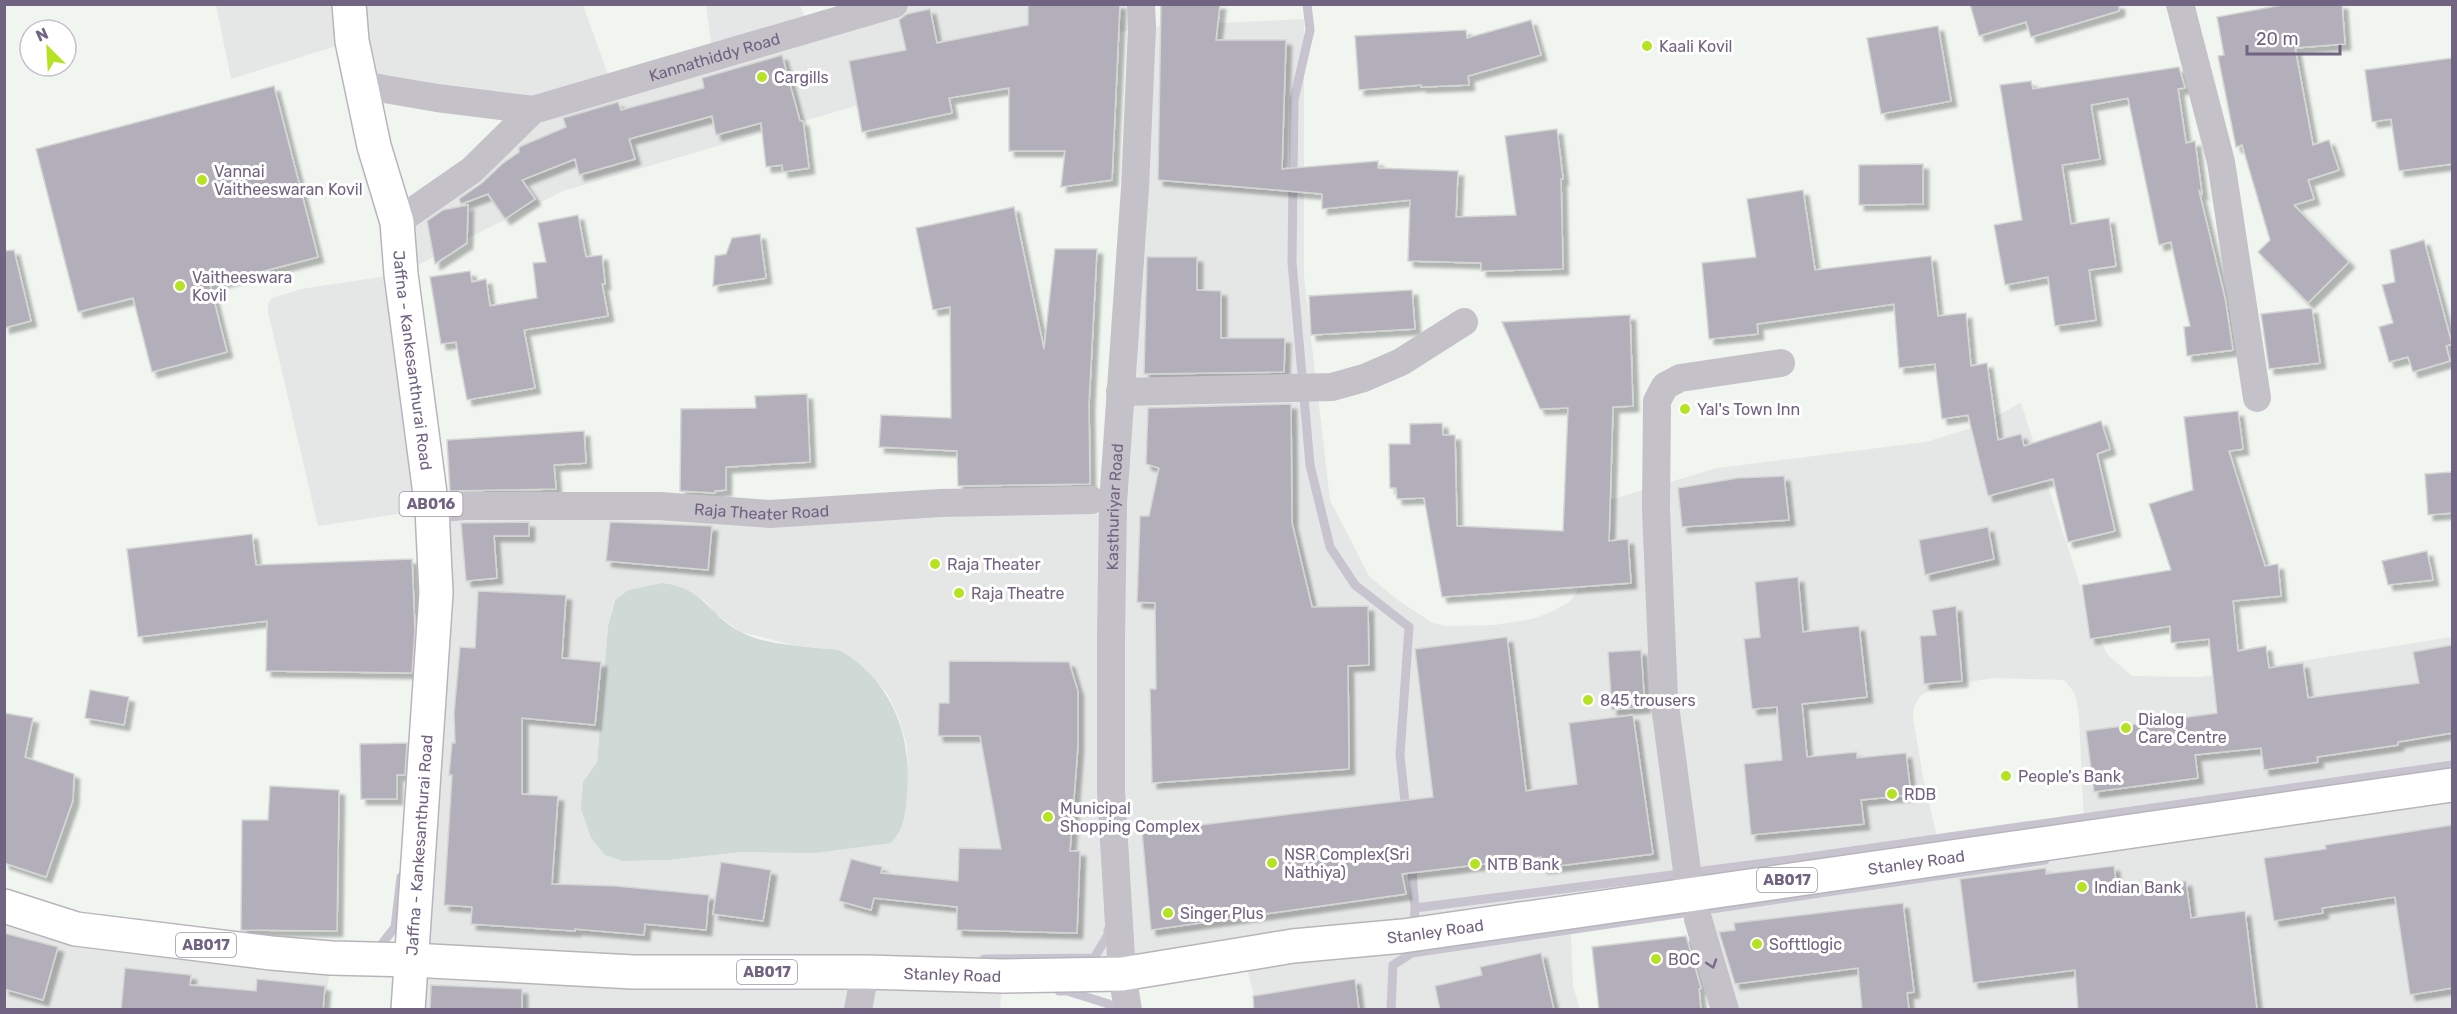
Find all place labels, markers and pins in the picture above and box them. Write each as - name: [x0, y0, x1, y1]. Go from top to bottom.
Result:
- place label: Kaali Kovil: [1659, 37, 1733, 56]
- marker: Kaali Kovil: [1640, 39, 1654, 53]
- place label: Cargills: [774, 68, 829, 87]
- marker: Cargills: [755, 70, 769, 84]
- place label: Vannai Vaitheeswaran Kovil: [214, 162, 363, 199]
- marker: Vannai Vaitheeswaran Kovil: [195, 173, 209, 187]
- place label: Vaitheeswara Kovil: [192, 268, 292, 305]
- marker: Vaitheeswara Kovil: [173, 279, 187, 293]
- place label: Yal's Town Inn: [1697, 400, 1800, 419]
- marker: Yal's Town Inn: [1678, 402, 1692, 416]
- place label: Raja Theater: [947, 555, 1041, 574]
- marker: Raja Theater: [928, 557, 942, 571]
- place label: Raja Theatre: [971, 584, 1064, 603]
- marker: Raja Theatre: [952, 586, 966, 600]
- place label: 845 trousers: [1600, 691, 1696, 710]
- marker: 845 trousers: [1581, 693, 1595, 707]
- place label: Dialog Care Centre: [2138, 710, 2227, 747]
- marker: Dialog Care Centre: [2119, 721, 2133, 735]
- place label: People's Bank: [2018, 767, 2122, 786]
- marker: People's Bank: [1999, 769, 2013, 783]
- place label: RDB: [1904, 785, 1936, 804]
- marker: RDB: [1885, 787, 1899, 801]
- place label: Municipal Shopping Complex: [1060, 799, 1200, 836]
- marker: Municipal Shopping Complex: [1041, 810, 1055, 824]
- place label: NSR Complex(Sri Nathiya): [1284, 845, 1409, 882]
- place label: NTB Bank: [1487, 855, 1560, 874]
- marker: NSR Complex(Sri Nathiya): [1265, 856, 1279, 870]
- marker: NTB Bank: [1468, 857, 1482, 871]
- place label: Indian Bank: [2094, 878, 2182, 897]
- marker: Indian Bank: [2075, 880, 2089, 894]
- place label: Singer Plus: [1180, 904, 1264, 923]
- marker: Singer Plus: [1161, 906, 1175, 920]
- place label: Softtlogic: [1769, 935, 1842, 954]
- marker: Softtlogic: [1750, 937, 1764, 951]
- place label: BOC: [1668, 950, 1700, 969]
- marker: BOC: [1649, 952, 1663, 966]

